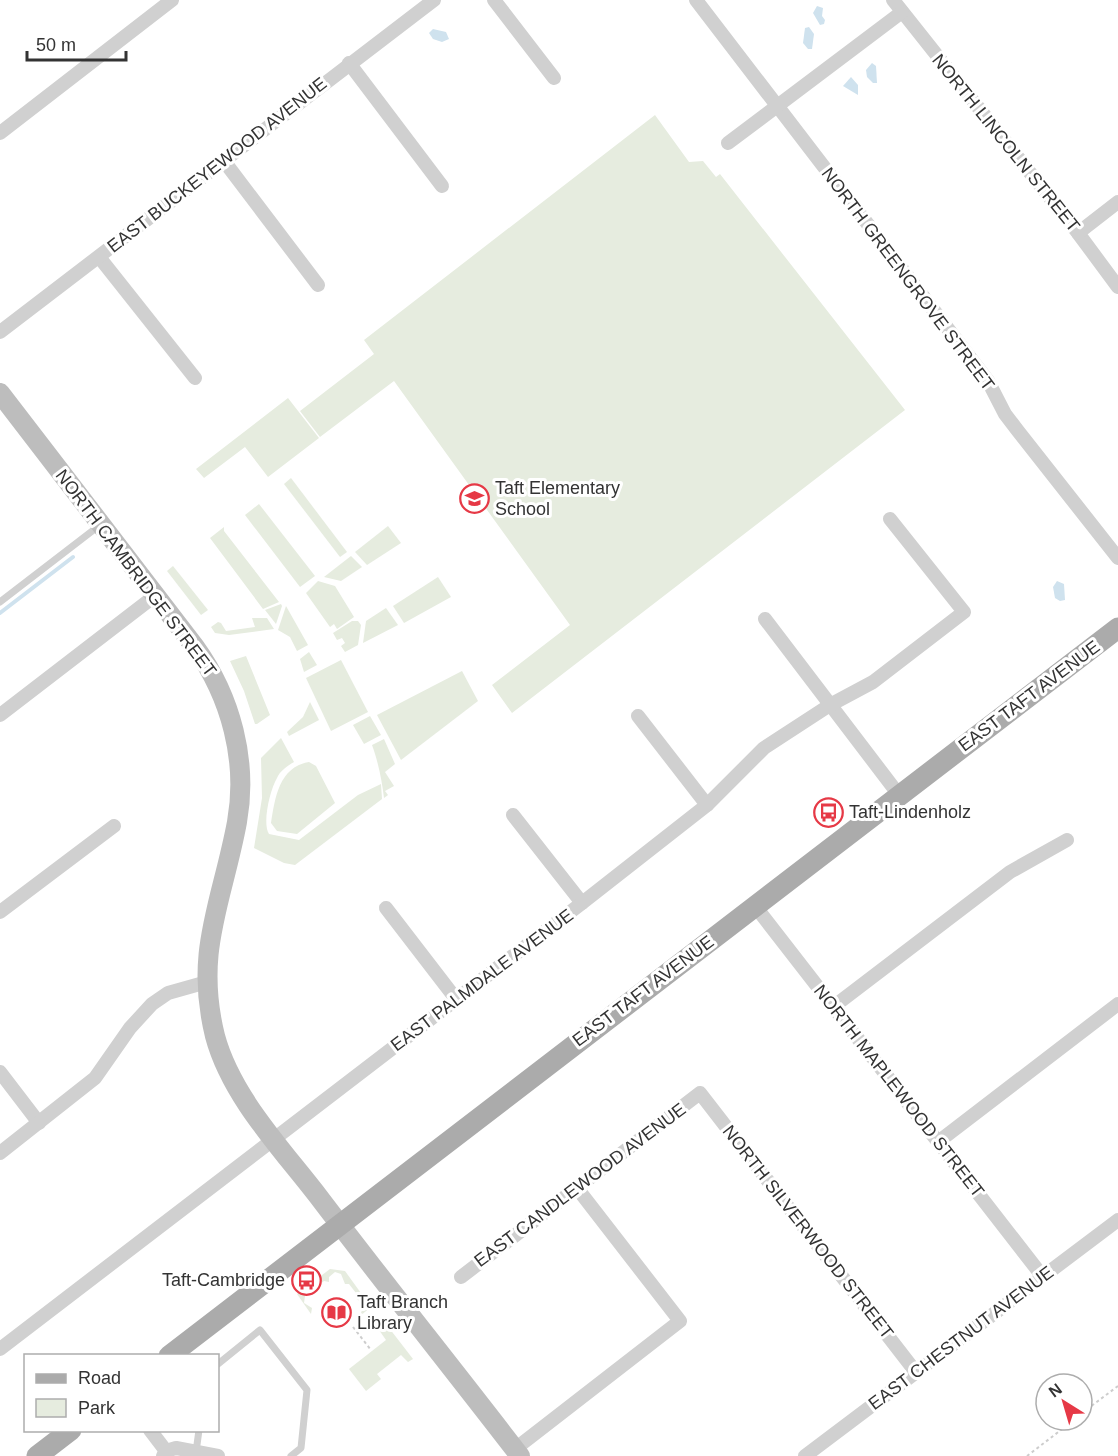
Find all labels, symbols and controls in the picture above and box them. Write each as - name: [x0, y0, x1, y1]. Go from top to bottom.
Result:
- scale bar: [27, 24, 126, 62]
- text: 50 m: [36, 35, 76, 55]
- street label: NORTH LINCOLN STREET: [928, 50, 1084, 236]
- street label: EAST BUCKEYEWOOD AVENUE: [104, 73, 330, 257]
- street label: NORTH GREENGROVE STREET: [818, 164, 998, 394]
- street label: NORTH CAMBRIDGE STREET: [52, 466, 220, 680]
- place label: Taft Elementary School: [495, 478, 620, 519]
- school or university icon: Taft Elementary School: [458, 482, 490, 514]
- street label: EAST TAFT AVENUE: [955, 636, 1103, 756]
- bus stop icon: Taft-Lindenholz: [812, 796, 844, 828]
- place label: Taft-Lindenholz: [849, 802, 971, 822]
- street label: EAST PALMDALE AVENUE: [387, 905, 577, 1055]
- street label: EAST TAFT AVENUE: [569, 931, 717, 1051]
- street label: NORTH MAPLEWOOD STREET: [810, 981, 988, 1201]
- street label: EAST CANDLEWOOD AVENUE: [470, 1099, 690, 1271]
- street label: NORTH SILVERWOOD STREET: [719, 1121, 897, 1343]
- street label: EAST CHESTNUT AVENUE: [864, 1261, 1058, 1415]
- bus stop icon: Taft-Cambridge: [290, 1264, 322, 1296]
- place label: Taft-Cambridge: [162, 1270, 285, 1290]
- place label: Taft Branch Library: [357, 1292, 448, 1333]
- library icon: Taft Branch Library: [320, 1296, 352, 1328]
- legend: [24, 1354, 219, 1432]
- text: Road: [78, 1368, 121, 1388]
- north arrow: [1034, 1372, 1094, 1432]
- text: Park: [78, 1398, 116, 1418]

